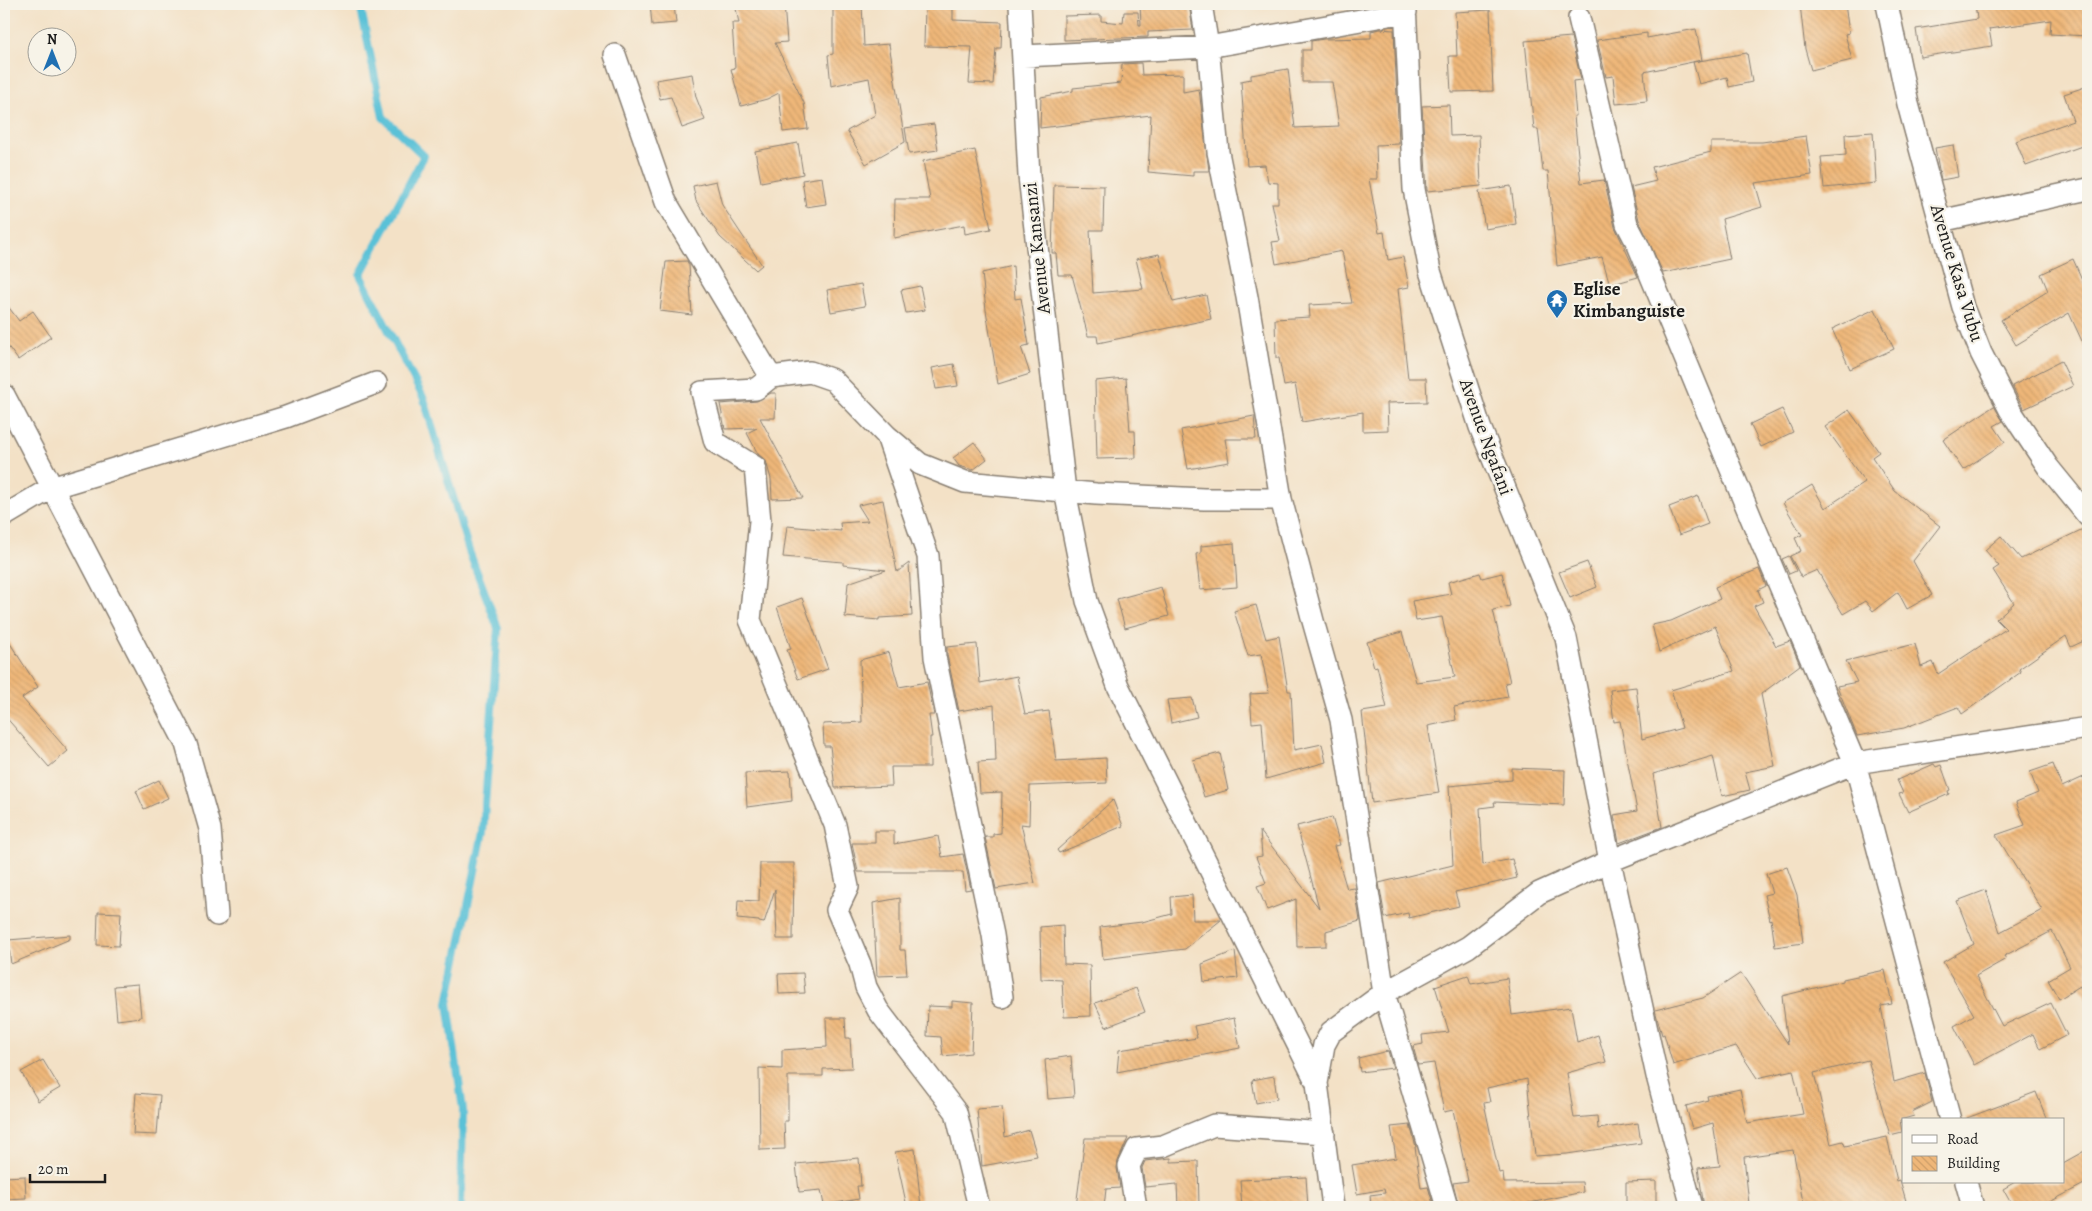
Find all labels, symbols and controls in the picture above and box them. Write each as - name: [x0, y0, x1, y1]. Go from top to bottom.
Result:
- north arrow: [28, 28, 78, 78]
- text: N: [47, 30, 57, 49]
- street label: Avenue Kansanzi: [1017, 181, 1057, 316]
- street label: Avenue Kasa Vubu: [1923, 200, 1990, 345]
- place label: Eglise Kimbanguiste: [1573, 276, 1685, 324]
- temple icon: Eglise Kimbanguiste: [1545, 288, 1569, 319]
- street label: Avenue Ngafani: [1452, 374, 1519, 499]
- legend: [1902, 1118, 2064, 1184]
- text: Road: [1947, 1129, 1979, 1149]
- scale bar: [30, 1151, 105, 1183]
- text: Building: [1947, 1153, 2000, 1173]
- text: 20 m: [38, 1159, 69, 1179]

